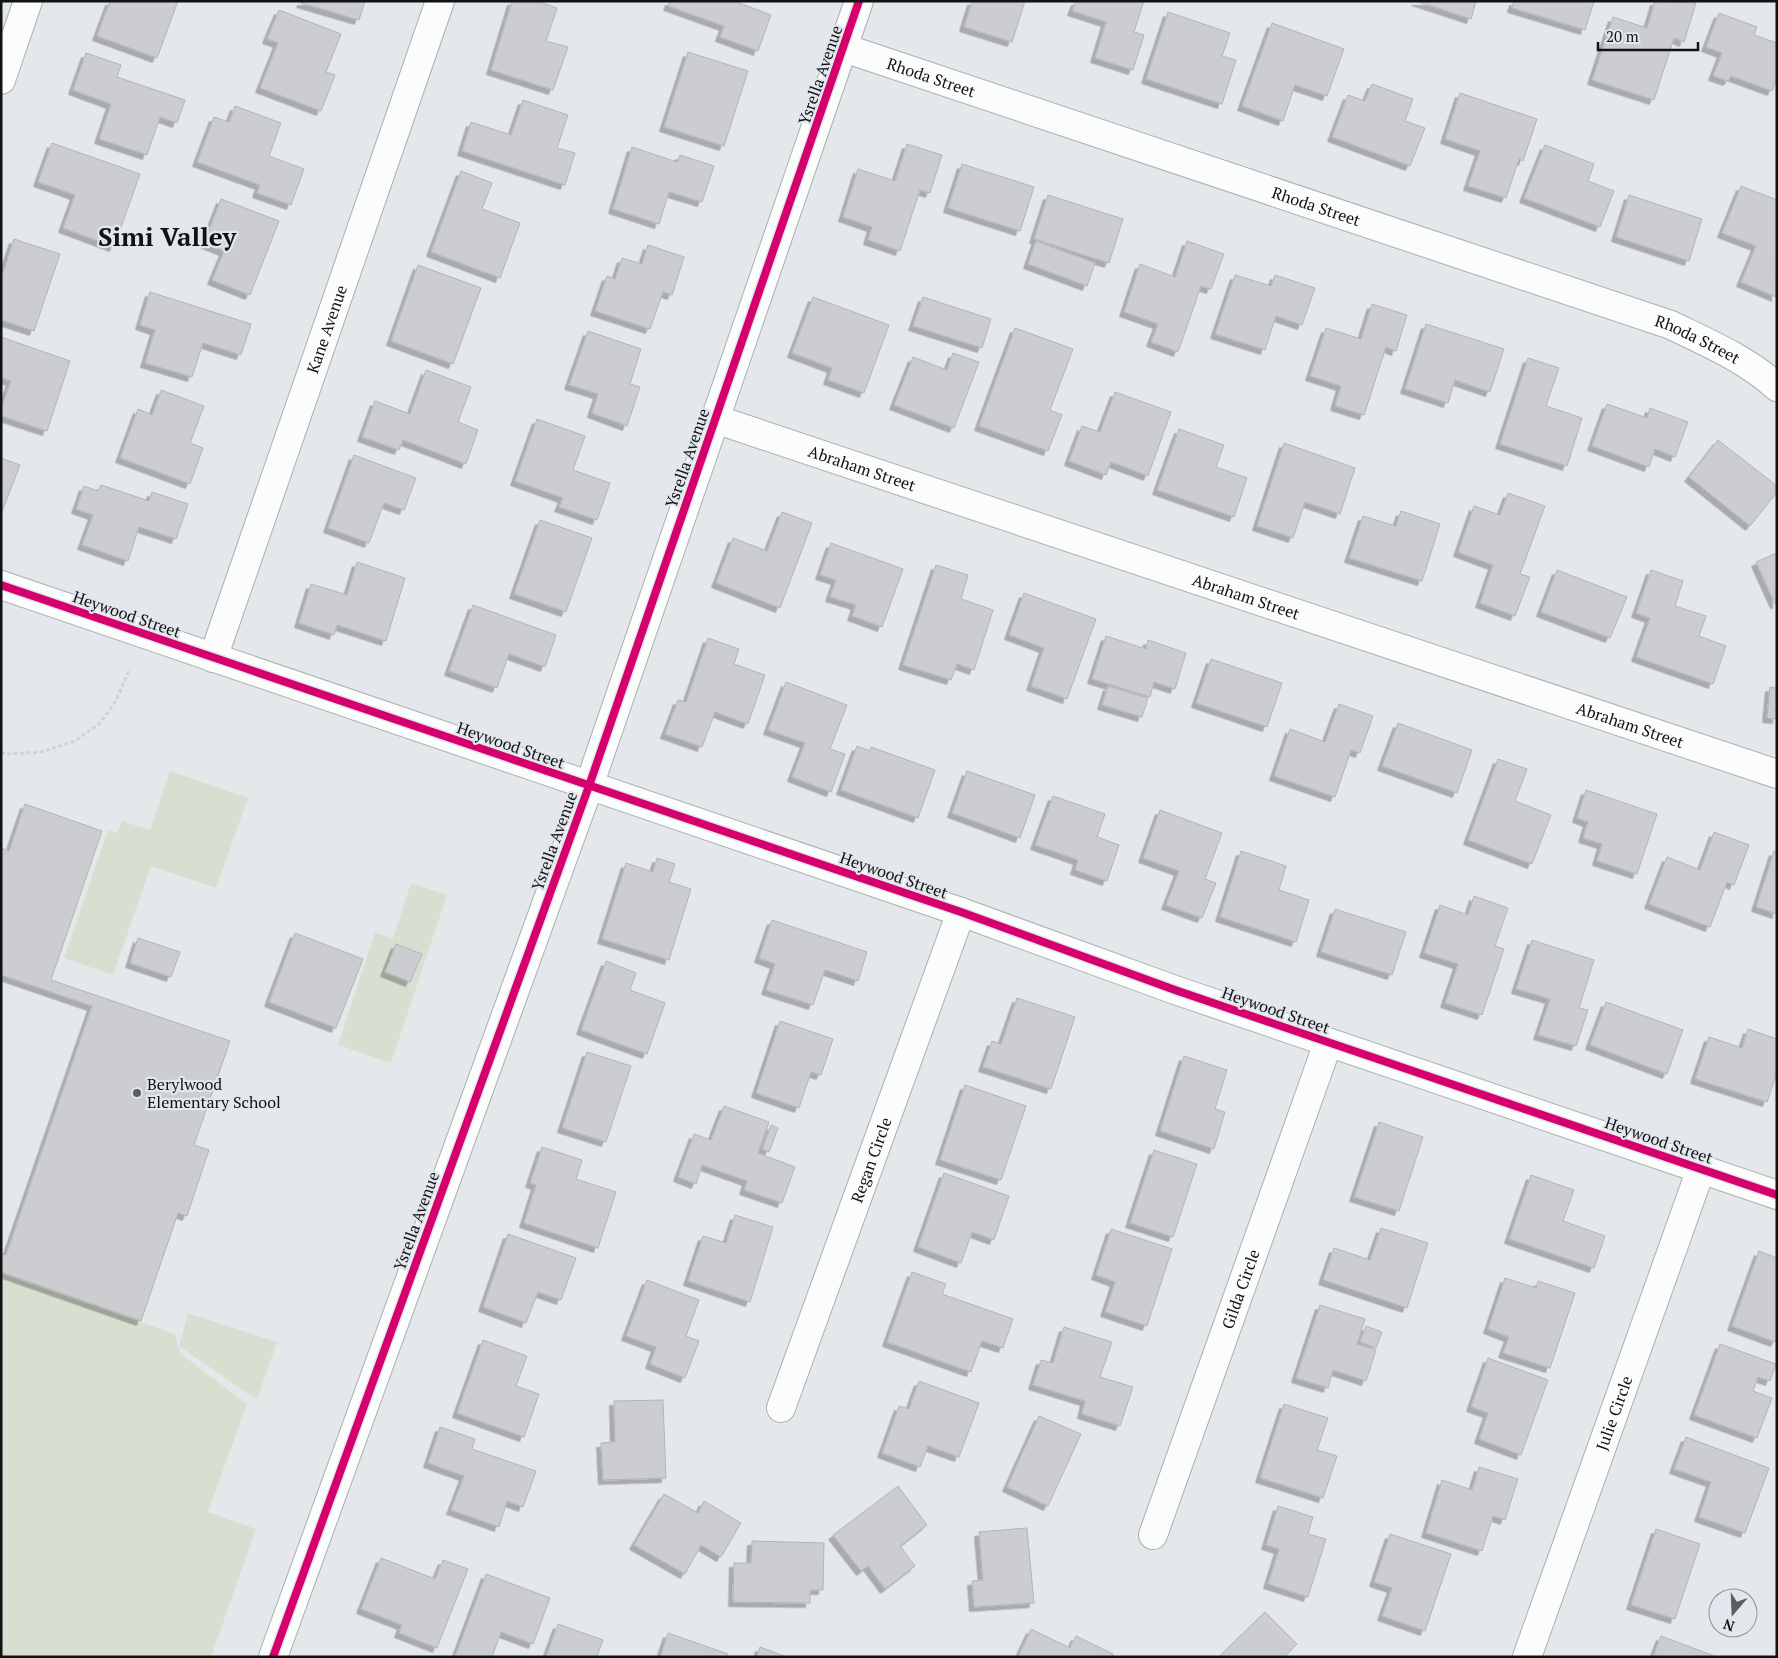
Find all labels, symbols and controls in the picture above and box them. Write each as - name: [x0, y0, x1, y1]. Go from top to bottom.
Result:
- scale bar: [1598, 20, 1698, 52]
- street label: Ysrella Avenue: [793, 22, 847, 128]
- text: 20 m: [1606, 26, 1639, 46]
- street label: Rhoda Street: [884, 52, 978, 102]
- street label: Rhoda Street: [1269, 181, 1363, 231]
- district label: Simi Valley: [98, 219, 237, 253]
- street label: Kane Avenue: [301, 282, 352, 376]
- street label: Rhoda Street: [1652, 309, 1744, 369]
- street label: Ysrella Avenue: [660, 405, 714, 511]
- street label: Abraham Street: [805, 440, 919, 496]
- street label: Abraham Street: [1190, 568, 1303, 625]
- street label: Heywood Street: [70, 585, 184, 643]
- street label: Abraham Street: [1574, 697, 1687, 753]
- street label: Heywood Street: [454, 716, 568, 774]
- street label: Ysrella Avenue: [526, 788, 582, 894]
- street label: Heywood Street: [837, 846, 951, 904]
- street label: Heywood Street: [1219, 981, 1333, 1039]
- place label: Berylwood Elementary School: [147, 1073, 281, 1113]
- marker: Berylwood Elementary School: [131, 1087, 143, 1099]
- street label: Heywood Street: [1602, 1111, 1716, 1169]
- street label: Regan Circle: [845, 1114, 897, 1206]
- street label: Ysrella Avenue: [388, 1168, 444, 1274]
- street label: Gilda Circle: [1216, 1246, 1265, 1332]
- street label: Julie Circle: [1591, 1373, 1637, 1453]
- north arrow: [1708, 1588, 1758, 1638]
- text: N: [1720, 1615, 1737, 1636]

